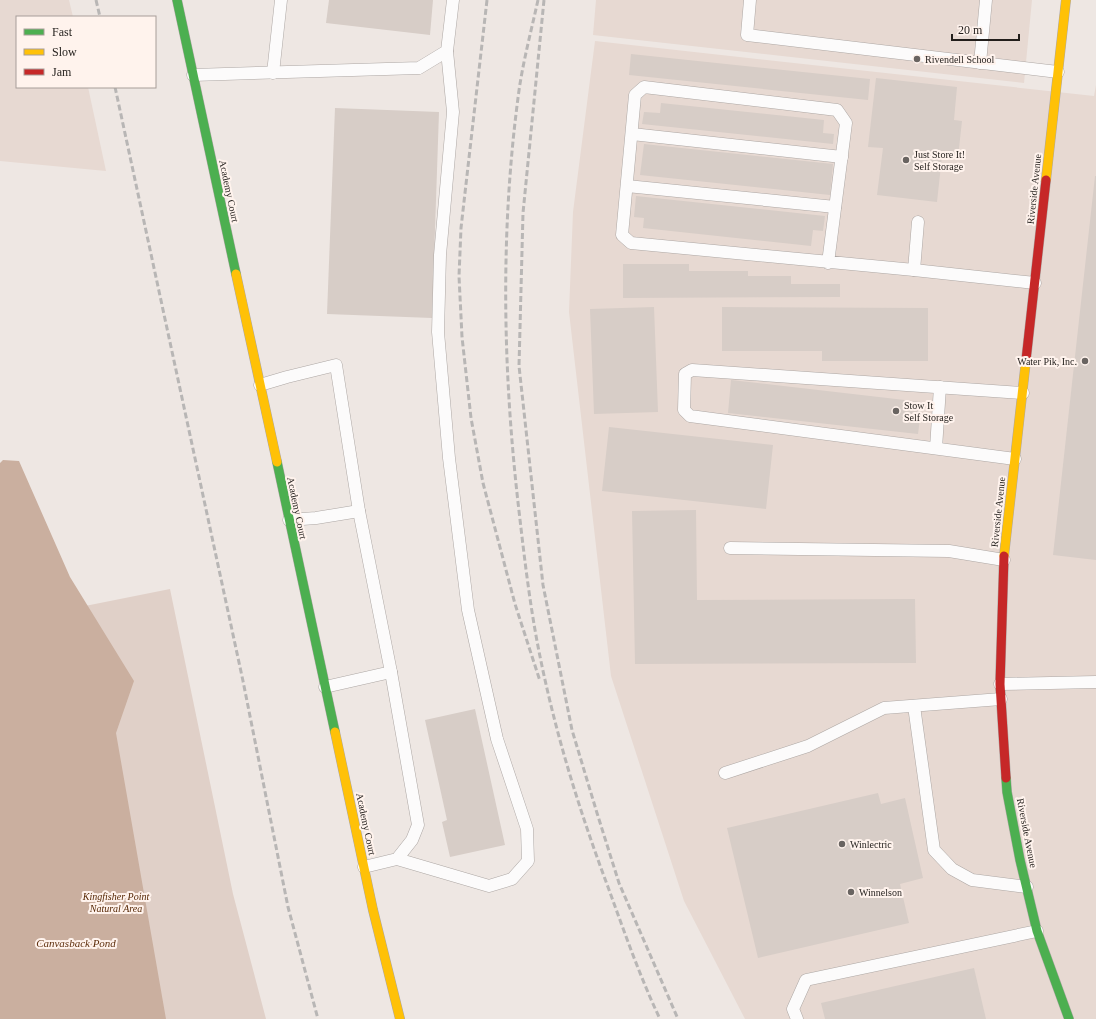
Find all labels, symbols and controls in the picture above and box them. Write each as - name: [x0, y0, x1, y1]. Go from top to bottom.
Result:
- legend: [16, 16, 156, 88]
- scale bar: [952, 16, 1019, 42]
- text: 20 m: [958, 23, 983, 37]
- text: Fast: [52, 25, 73, 39]
- text: Slow: [52, 45, 77, 59]
- marker: Rivendell School: [912, 54, 922, 64]
- place label: Rivendell School: [925, 54, 994, 65]
- text: Jam: [52, 65, 72, 79]
- place label: Just Store It! Self Storage: [914, 149, 965, 172]
- street label: Riverside Avenue: [1025, 153, 1043, 225]
- marker: Just Store It! Self Storage: [901, 155, 911, 165]
- street label: Academy Court: [217, 159, 241, 223]
- place label: Water Pik, Inc.: [1017, 356, 1077, 367]
- marker: Water Pik, Inc.: [1080, 356, 1090, 366]
- place label: Stow It Self Storage: [904, 400, 954, 423]
- marker: Stow It Self Storage: [891, 406, 901, 416]
- street label: Academy Court: [285, 476, 309, 540]
- street label: Riverside Avenue: [989, 476, 1007, 548]
- street label: Academy Court: [354, 792, 378, 856]
- street label: Riverside Avenue: [1015, 797, 1039, 869]
- marker: Winlectric: [837, 839, 847, 849]
- place label: Winlectric: [850, 839, 892, 850]
- marker: Winnelson: [846, 887, 856, 897]
- place label: Winnelson: [859, 887, 902, 898]
- park label: Kingfisher Point Natural Area: [82, 891, 149, 914]
- water label: Canvasback Pond: [36, 937, 116, 949]

